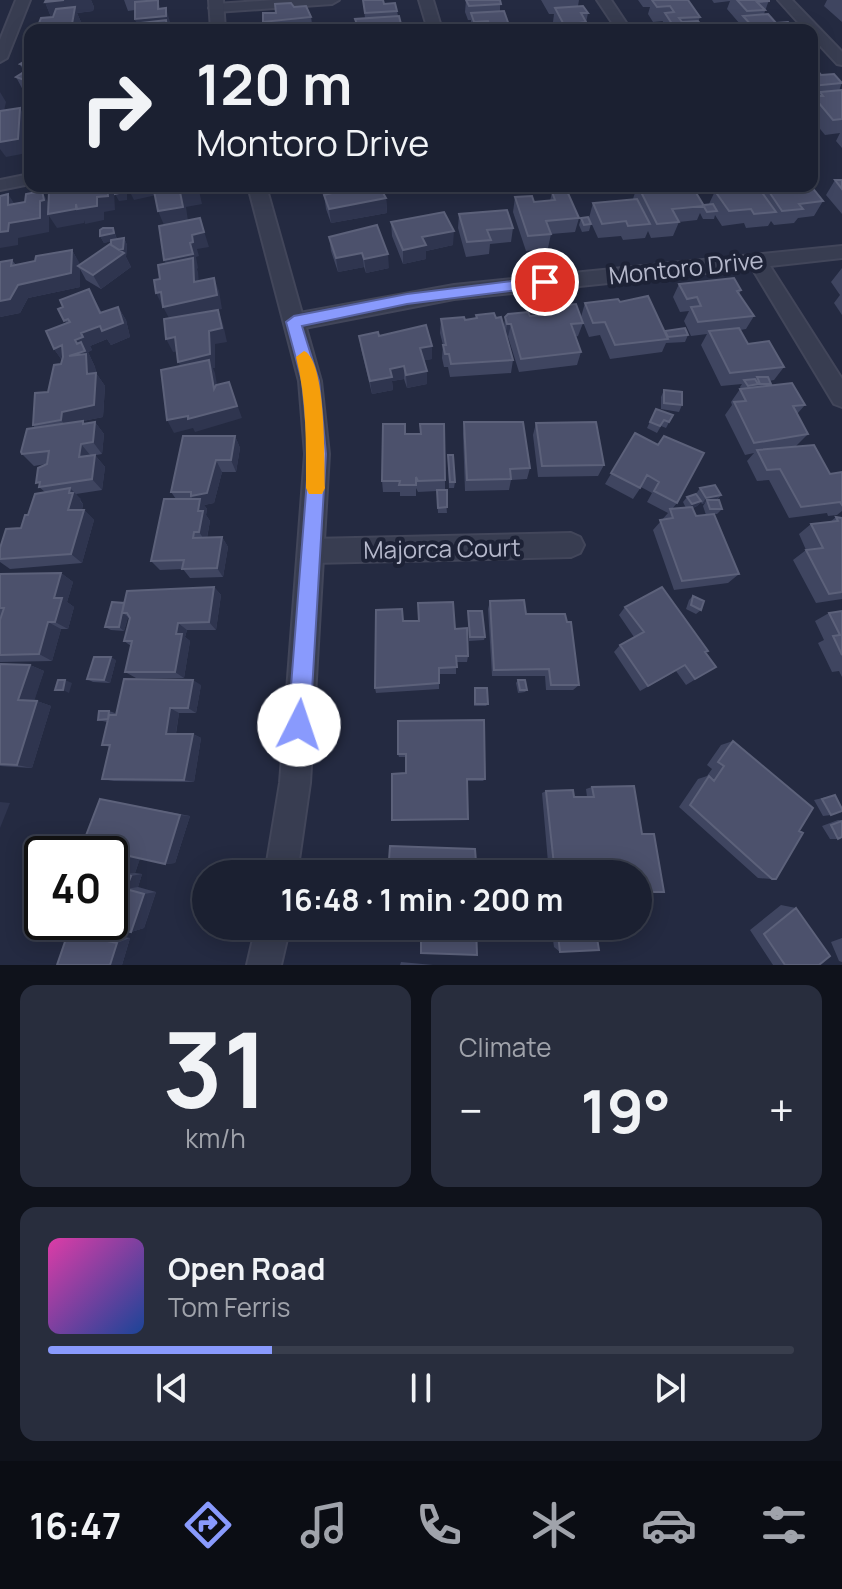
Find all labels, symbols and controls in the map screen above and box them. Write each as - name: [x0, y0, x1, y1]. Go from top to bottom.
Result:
- text: 120 m: [196, 45, 352, 122]
- icon: right: [64, 56, 168, 160]
- text: Montoro Drive: [196, 118, 429, 167]
- street label: Montoro Drive: [607, 242, 765, 292]
- pin: [511, 248, 579, 316]
- icon: arrive: [523, 260, 567, 304]
- street label: Majorca Court: [363, 530, 521, 566]
- position arrow: [257, 683, 341, 767]
- speed limit sign: 40: [24, 836, 128, 940]
- text: 16:48 · 1 min · 200 m: [281, 879, 563, 920]
- text: 31: [162, 997, 269, 1139]
- text: Climate: [459, 1029, 551, 1065]
- text: 19°: [580, 1069, 671, 1151]
- text: −: [459, 1080, 483, 1140]
- text: +: [769, 1080, 794, 1140]
- text: km/h: [185, 1120, 246, 1156]
- text: Open Road: [168, 1248, 325, 1289]
- text: Tom Ferris: [168, 1289, 290, 1325]
- icon: previous: [150, 1366, 194, 1410]
- icon: pause: [399, 1366, 443, 1410]
- icon: next: [648, 1366, 692, 1410]
- icon: directions: [180, 1497, 236, 1553]
- icon: music: [296, 1497, 352, 1553]
- icon: phone: [411, 1497, 467, 1553]
- icon: climate: [526, 1497, 582, 1553]
- icon: car: [641, 1497, 697, 1553]
- icon: filters: [756, 1497, 812, 1553]
- text: 16:47: [30, 1501, 121, 1550]

